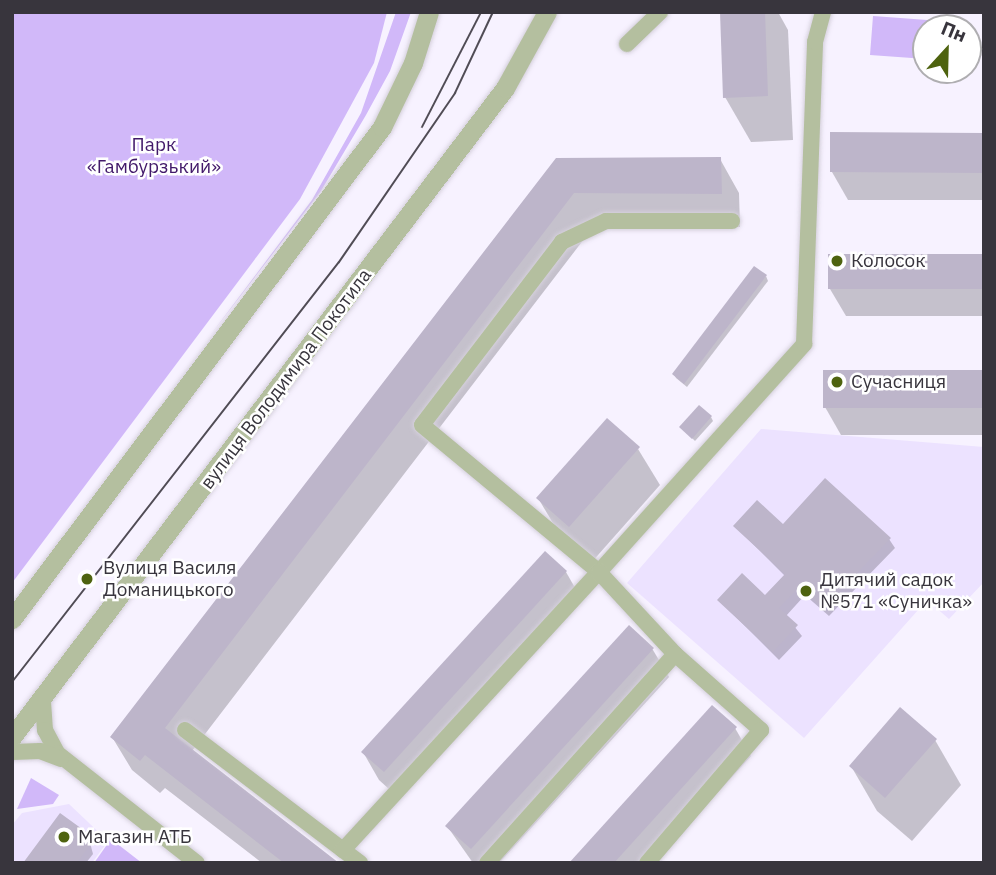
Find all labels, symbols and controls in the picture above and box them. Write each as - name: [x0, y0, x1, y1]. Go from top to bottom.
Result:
- north arrow: [912, 14, 982, 84]
- text: Пн: [938, 16, 970, 47]
- park label: Парк «Гамбурзький»: [87, 134, 221, 178]
- place label: Колосок: [851, 250, 926, 272]
- marker: Колосок: [829, 253, 845, 269]
- street label: вулиця Володимира Покотила: [196, 264, 376, 494]
- place label: Сучасниця: [851, 371, 946, 393]
- marker: Сучасниця: [829, 374, 845, 390]
- place label: Вулиця Василя Доманицького: [103, 557, 237, 601]
- marker: Вулиця Василя Доманицького: [77, 569, 97, 589]
- place label: Дитячий садок №571 «Суничка»: [820, 569, 972, 613]
- marker: Дитячий садок №571 «Суничка»: [798, 583, 814, 599]
- place label: Магазин АТБ: [78, 826, 192, 848]
- marker: Магазин АТБ: [56, 829, 72, 845]

